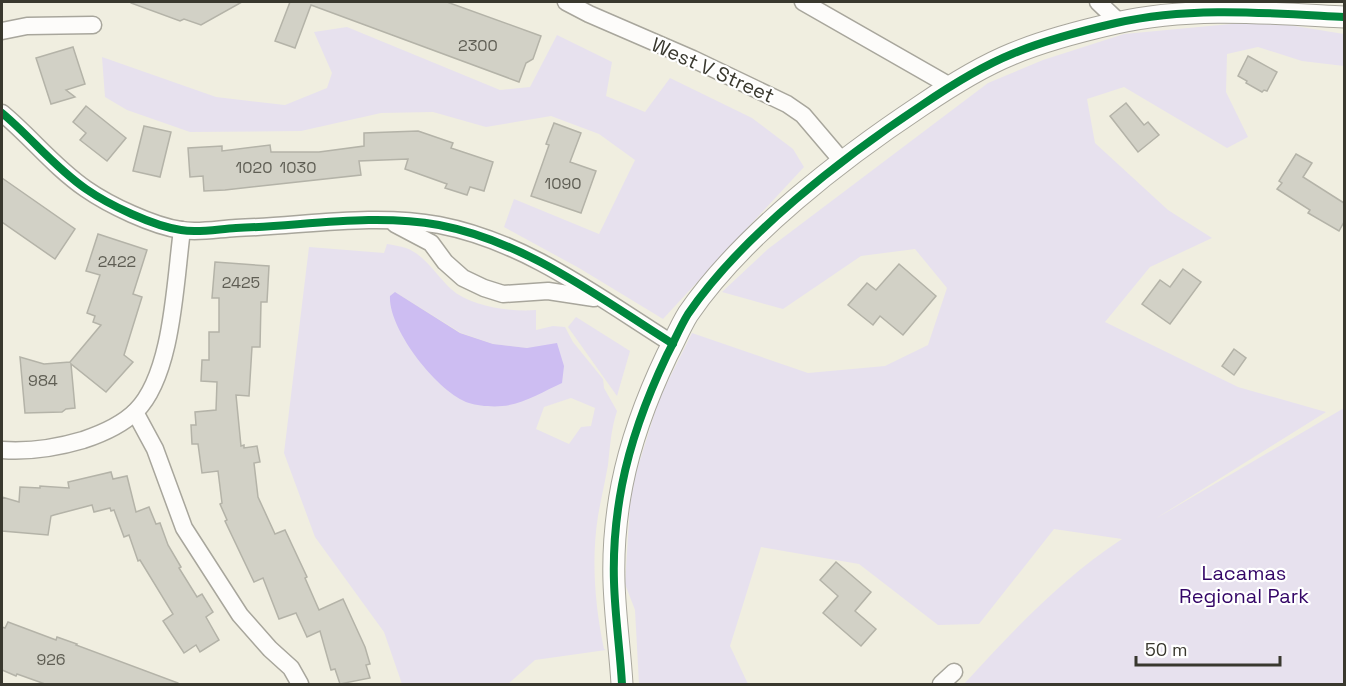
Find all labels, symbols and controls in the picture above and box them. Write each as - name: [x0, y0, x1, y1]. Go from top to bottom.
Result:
- street label: West V Street: [647, 31, 779, 109]
- house number: 2300: [458, 35, 498, 56]
- house number: 1020: [236, 157, 272, 178]
- house number: 1030: [280, 157, 316, 178]
- house number: 1090: [545, 173, 582, 194]
- house number: 2422: [98, 251, 136, 272]
- house number: 2425: [222, 272, 260, 293]
- house number: 984: [28, 370, 58, 391]
- park label: Lacamas Regional Park: [1179, 560, 1309, 609]
- scale bar: [1136, 629, 1280, 667]
- text: 50 m: [1145, 638, 1187, 661]
- house number: 926: [36, 649, 66, 670]

